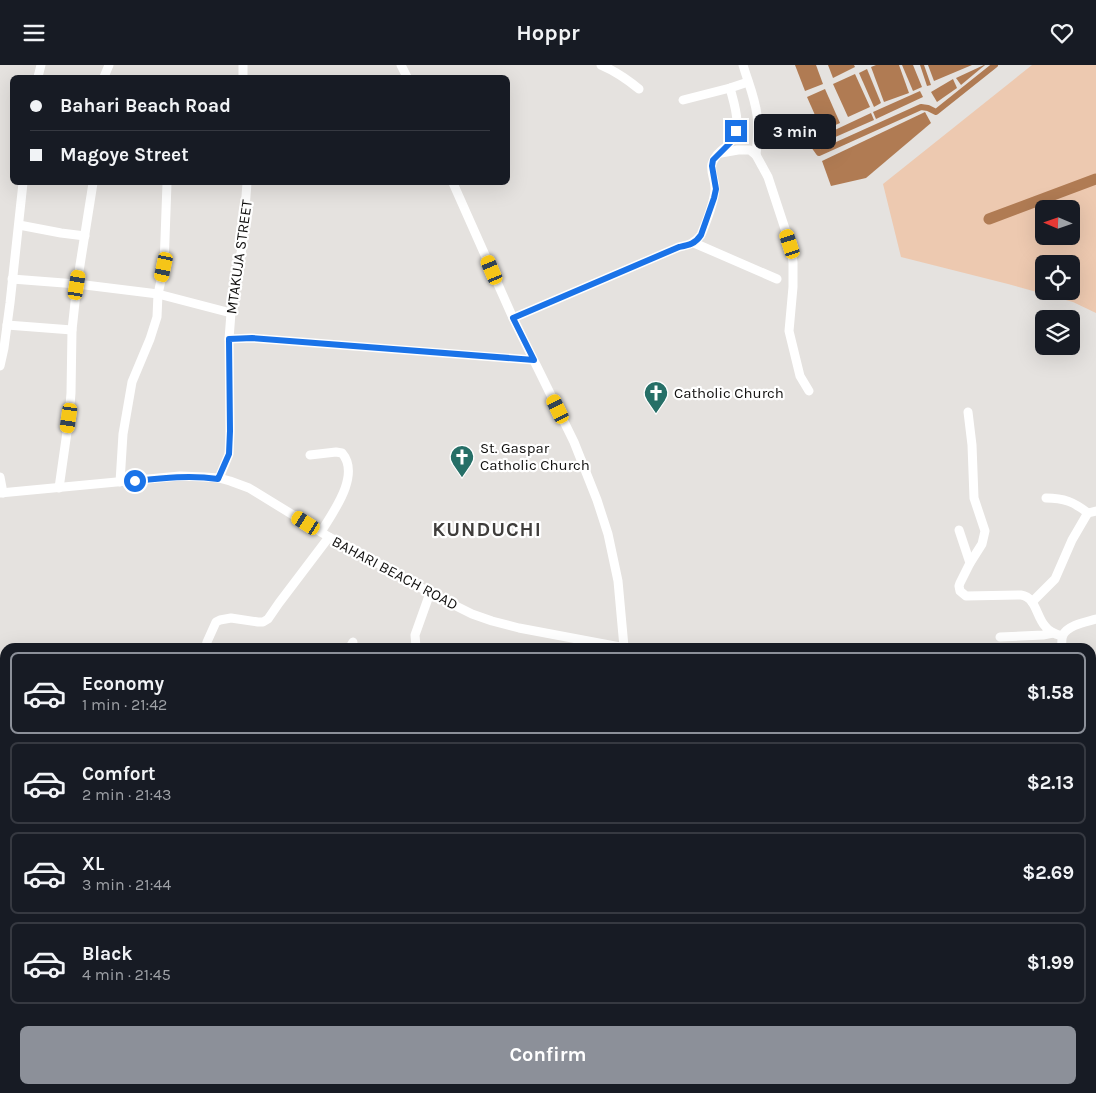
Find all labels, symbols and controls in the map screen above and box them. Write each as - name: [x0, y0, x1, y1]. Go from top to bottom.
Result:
- icon: menu: [20, 19, 48, 47]
- icon: heart: [1048, 19, 1076, 47]
- text: Hoppr: [516, 20, 580, 46]
- text: Bahari Beach Road: [60, 95, 231, 117]
- callout: 3 min: [754, 113, 836, 149]
- route end: [725, 120, 747, 142]
- text: 3 min: [773, 122, 817, 141]
- text: Magoye Street: [60, 144, 189, 166]
- street label: MTAKUJA STREET: [222, 198, 256, 315]
- north arrow: [1035, 200, 1080, 245]
- map controls: [1035, 200, 1080, 355]
- car: [778, 227, 801, 261]
- car: [153, 251, 174, 283]
- car: [479, 253, 504, 287]
- button: locate: [1035, 255, 1080, 300]
- car: [67, 269, 86, 301]
- button: layers: [1035, 310, 1080, 355]
- church icon: Catholic Church: [643, 380, 669, 414]
- place label: Catholic Church: [674, 384, 784, 402]
- car: [544, 392, 571, 426]
- car: [59, 402, 78, 434]
- place label: St. Gaspar Catholic Church: [480, 439, 590, 474]
- church icon: St. Gaspar Catholic Church: [449, 444, 475, 478]
- route start: [124, 470, 146, 492]
- car: [289, 509, 322, 537]
- district label: KUNDUCHI: [432, 518, 542, 541]
- street label: BAHARI BEACH ROAD: [329, 532, 461, 614]
- icon: car: [22, 671, 67, 716]
- text: Economy: [82, 673, 164, 695]
- text: $1.58: [1027, 682, 1074, 704]
- text: 1 min · 21:42: [82, 695, 167, 714]
- icon: car: [22, 761, 67, 806]
- text: Comfort: [82, 763, 156, 785]
- text: $2.13: [1027, 772, 1074, 794]
- text: 2 min · 21:43: [82, 785, 172, 804]
- icon: car: [22, 851, 67, 896]
- text: XL: [82, 853, 104, 875]
- text: $2.69: [1022, 862, 1074, 884]
- text: 3 min · 21:44: [82, 875, 171, 894]
- icon: car: [22, 941, 67, 986]
- text: Black: [82, 943, 133, 965]
- text: $1.99: [1027, 952, 1074, 974]
- text: 4 min · 21:45: [82, 965, 171, 984]
- button: Confirm: [20, 1026, 1076, 1084]

